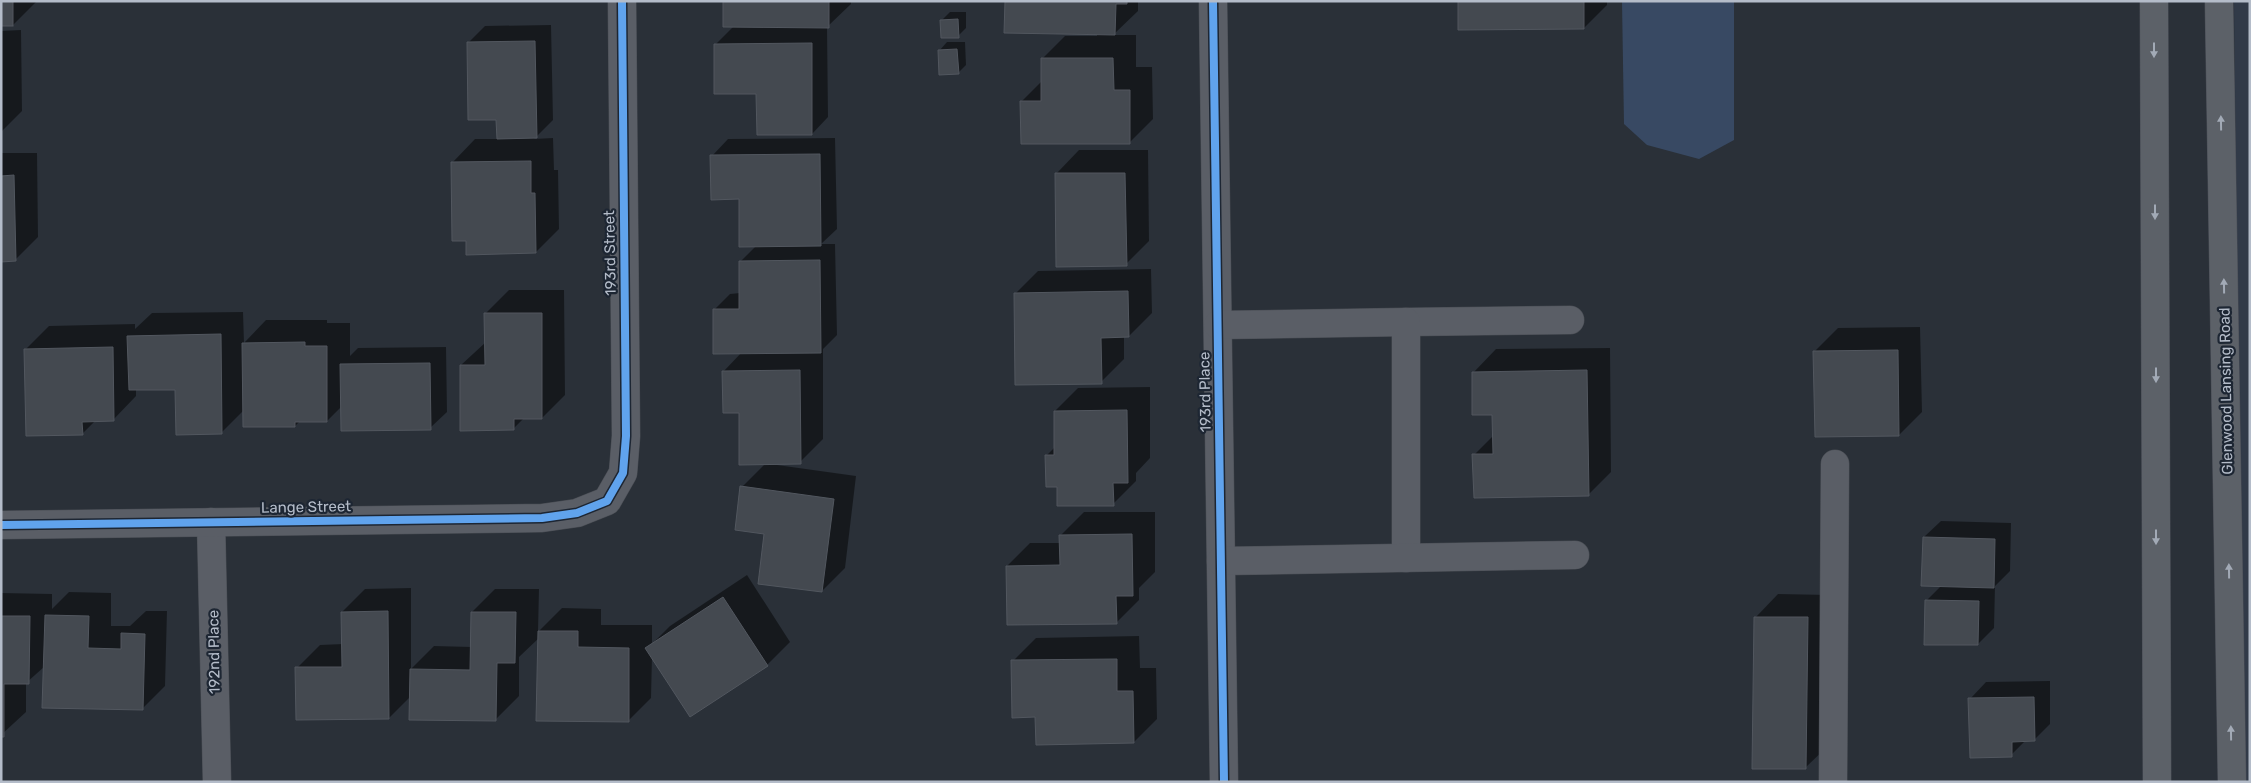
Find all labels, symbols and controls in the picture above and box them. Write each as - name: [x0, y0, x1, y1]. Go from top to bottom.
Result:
- one-way arrow: [2150, 42, 2158, 58]
- one-way arrow: [2217, 115, 2225, 131]
- one-way arrow: [2151, 205, 2159, 221]
- street label: 193rd Street: [600, 210, 620, 296]
- one-way arrow: [2220, 277, 2228, 293]
- street label: Glenwood Lansing Road: [2216, 307, 2236, 475]
- street label: 193rd Place: [1195, 352, 1215, 432]
- one-way arrow: [2152, 367, 2160, 383]
- street label: Lange Street: [261, 497, 351, 517]
- one-way arrow: [2152, 530, 2160, 546]
- one-way arrow: [2225, 562, 2233, 578]
- street label: 192nd Place: [204, 610, 224, 694]
- one-way arrow: [2227, 725, 2235, 741]

